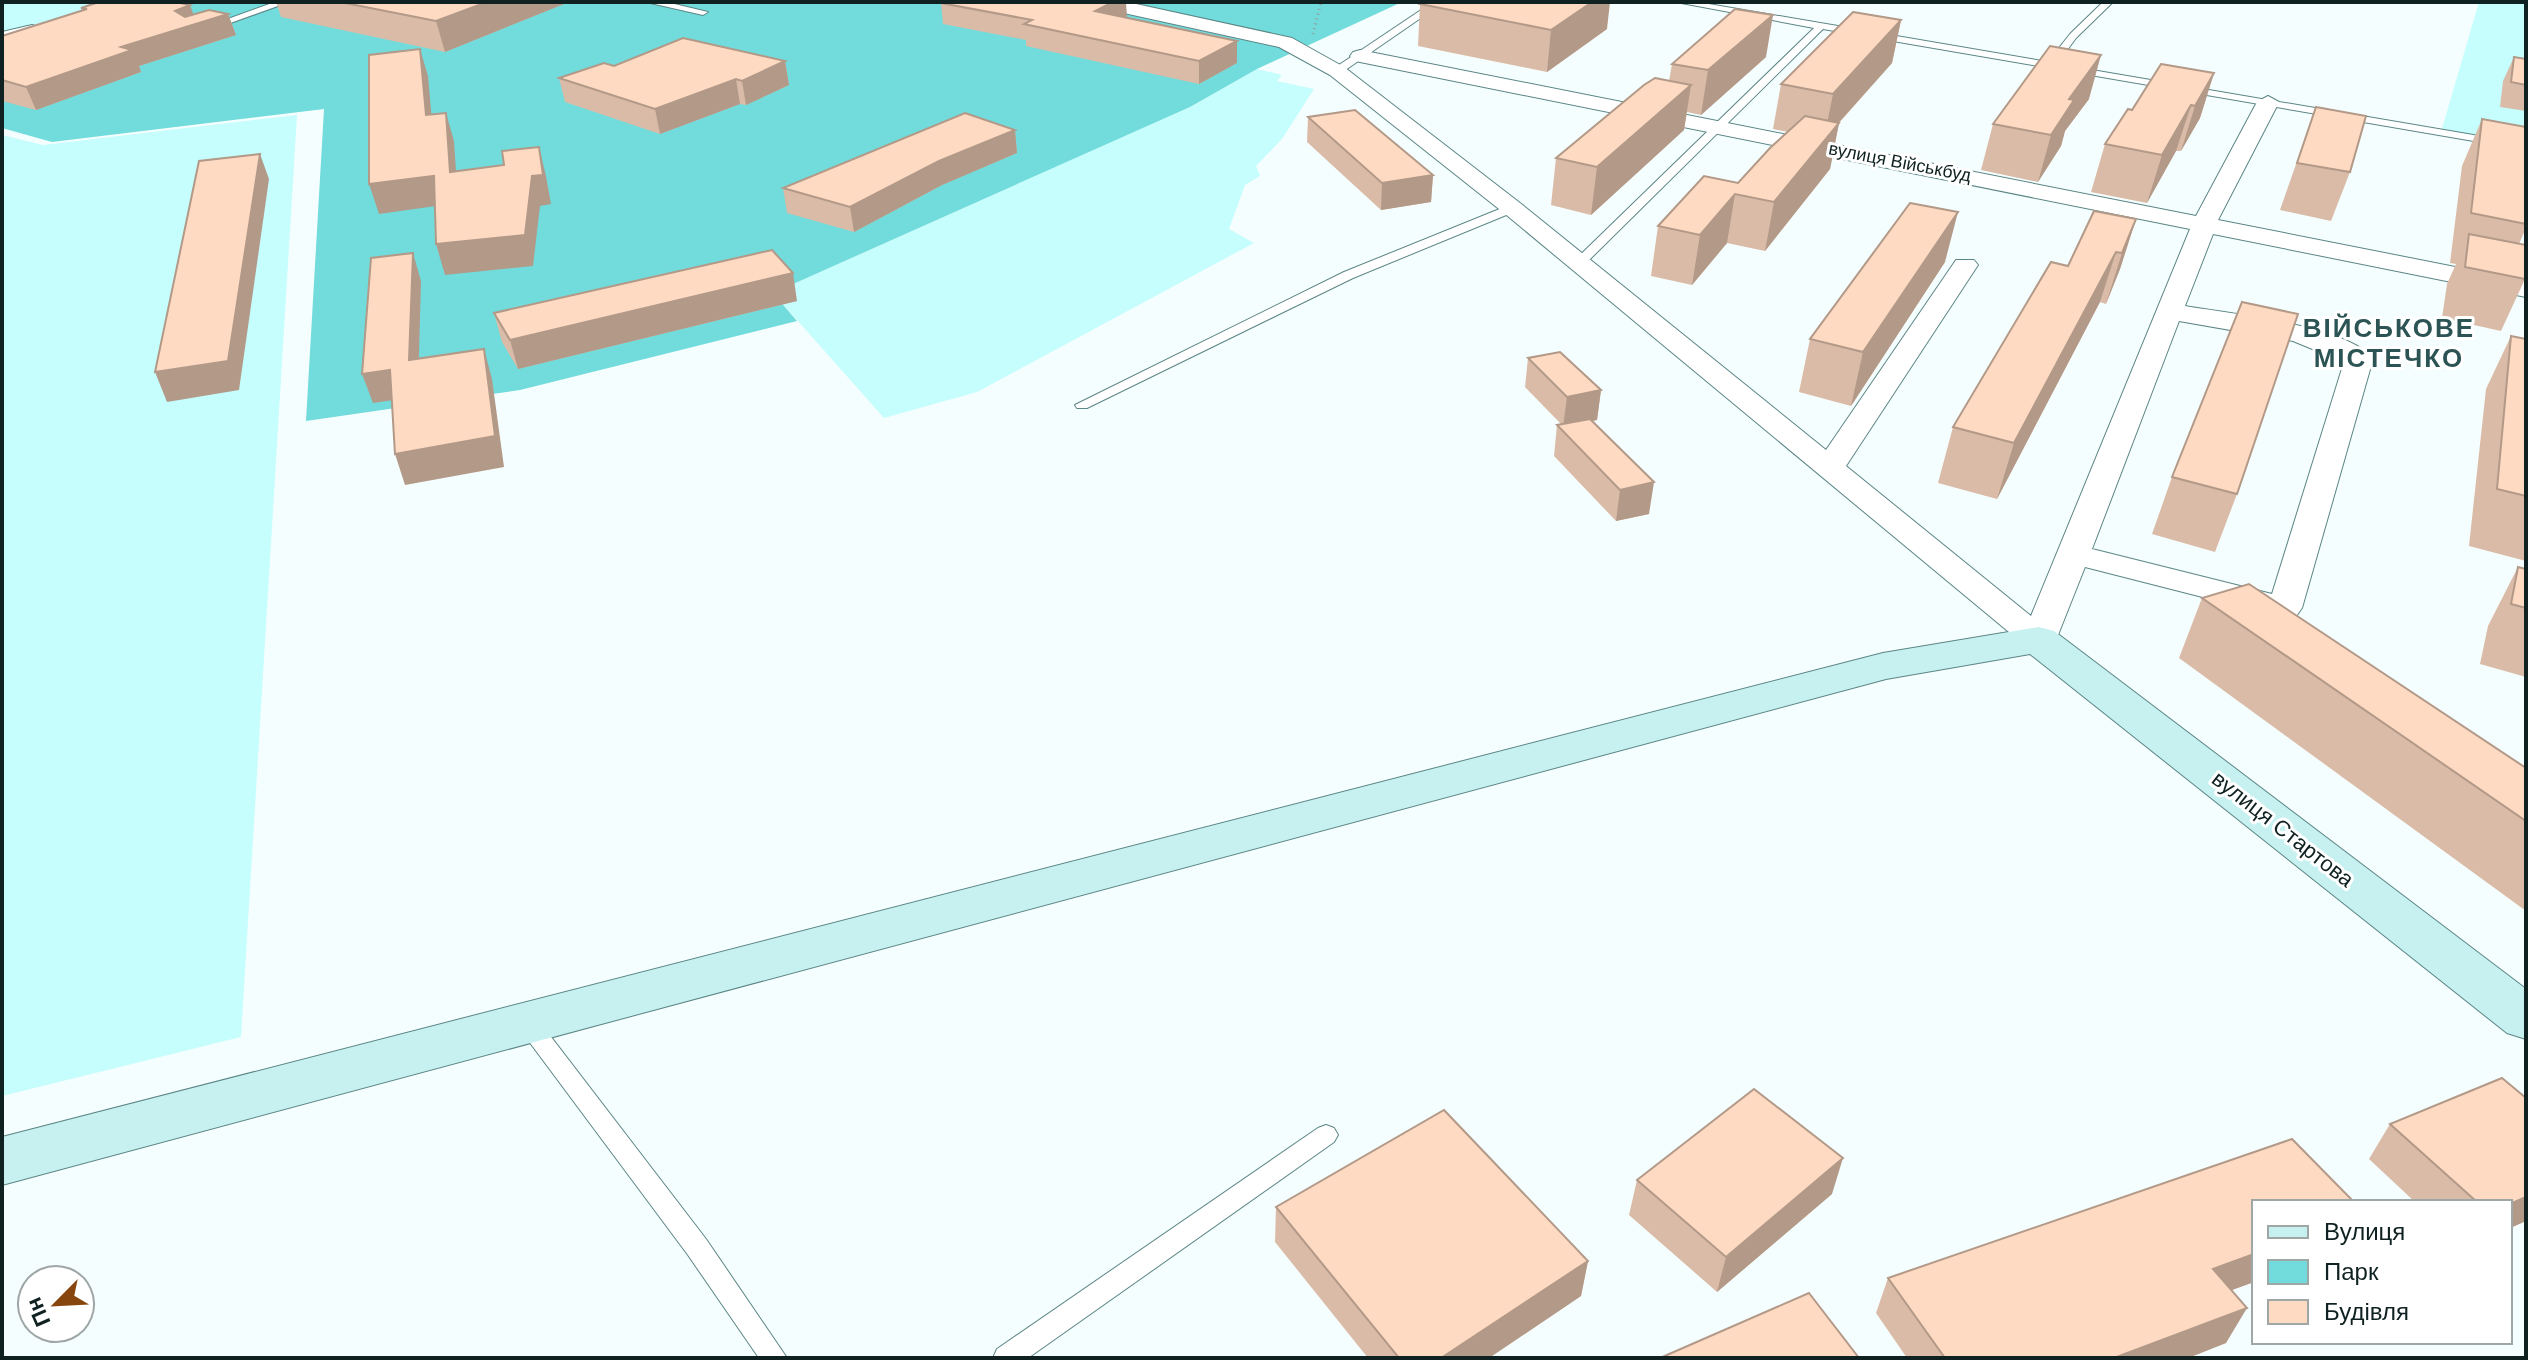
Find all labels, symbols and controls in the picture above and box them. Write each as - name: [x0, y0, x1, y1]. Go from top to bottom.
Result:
- street label: вулиця Військбуд: [1827, 136, 1974, 188]
- district label: ВІЙСЬКОВЕ МІСТЕЧКО: [2303, 311, 2475, 375]
- street label: вулиця Стартова: [2206, 764, 2361, 894]
- legend: [2252, 1200, 2512, 1344]
- text: Вулиця: [2324, 1216, 2405, 1247]
- text: Парк: [2324, 1256, 2379, 1287]
- north arrow: [16, 1264, 96, 1344]
- text: Пн: [19, 1293, 57, 1331]
- text: Будівля: [2324, 1296, 2409, 1327]

